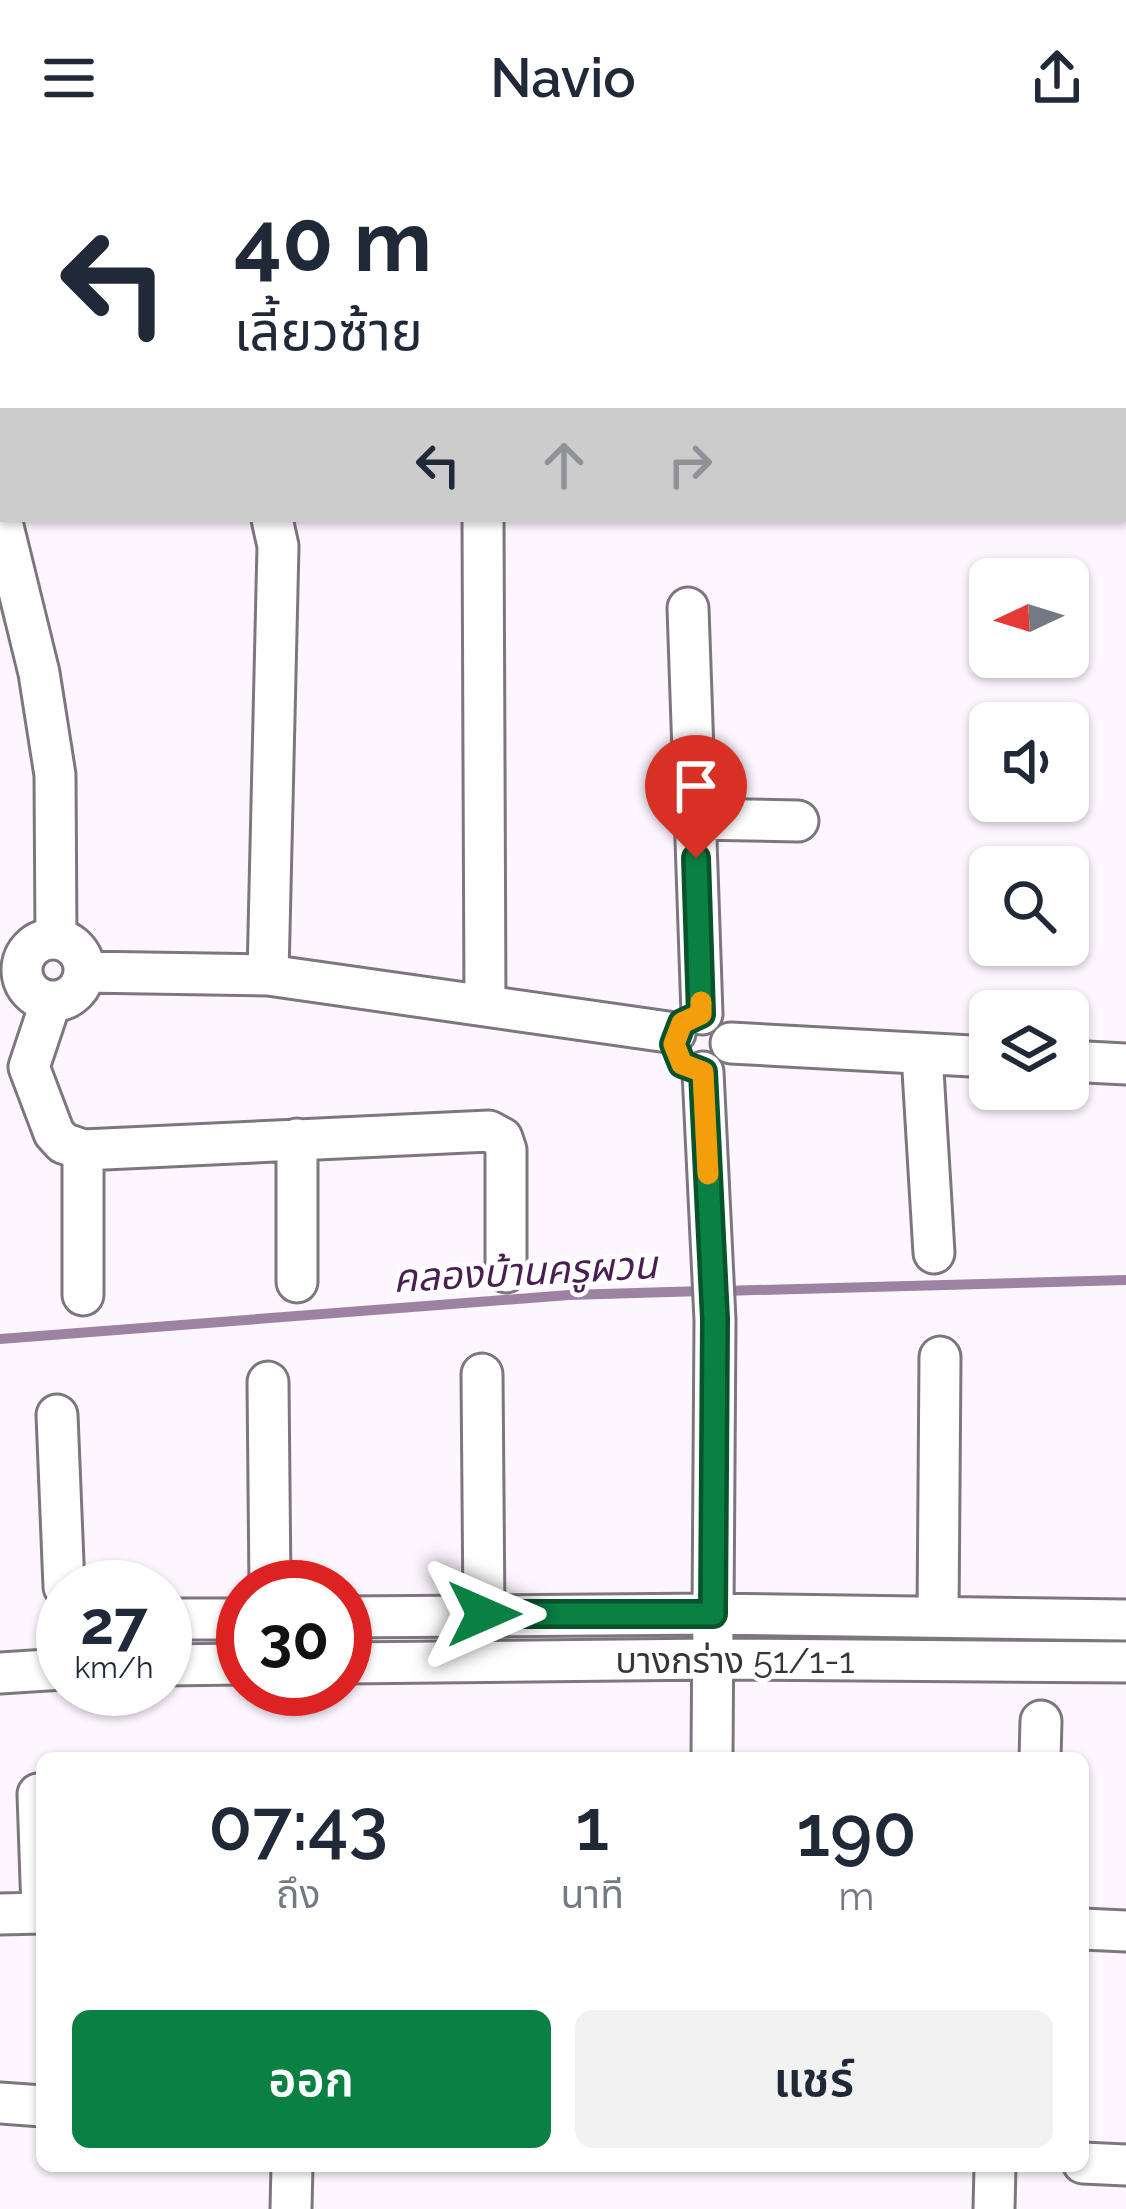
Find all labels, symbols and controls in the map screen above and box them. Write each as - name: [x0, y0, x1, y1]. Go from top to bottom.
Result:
- icon: menu: [36, 45, 102, 111]
- icon: share: [1024, 45, 1090, 111]
- text: Navio: [490, 46, 636, 110]
- text: 40 m: [234, 192, 432, 291]
- icon: left: [36, 204, 192, 360]
- text: เลี้ยวซ้าย: [234, 299, 423, 363]
- icon: left: [405, 432, 471, 498]
- icon: ahead: [531, 432, 597, 498]
- icon: right: [657, 432, 723, 498]
- north arrow: [969, 558, 1089, 678]
- map controls: [969, 558, 1089, 1110]
- button: sound: [969, 702, 1089, 822]
- pin: [645, 735, 747, 858]
- icon: arrive: [663, 753, 729, 819]
- button: search: [969, 846, 1089, 966]
- button: layers: [969, 990, 1089, 1110]
- water label: คลองบ้านครูผวน: [392, 1241, 660, 1303]
- position arrow: [421, 1551, 547, 1677]
- speed limit sign: 30: [216, 1560, 372, 1716]
- text: 27: [80, 1588, 148, 1658]
- street label: บางกร่าง 51/1-1: [615, 1639, 855, 1681]
- text: km/h: [74, 1650, 154, 1685]
- text: 07:43: [208, 1782, 388, 1867]
- text: 1: [575, 1782, 609, 1867]
- text: 190: [796, 1788, 917, 1873]
- text: ถึง: [276, 1871, 320, 1917]
- text: นาที: [560, 1871, 624, 1917]
- text: m: [839, 1873, 874, 1919]
- button: ออก: [72, 2010, 551, 2148]
- button: แชร์: [575, 2010, 1053, 2148]

